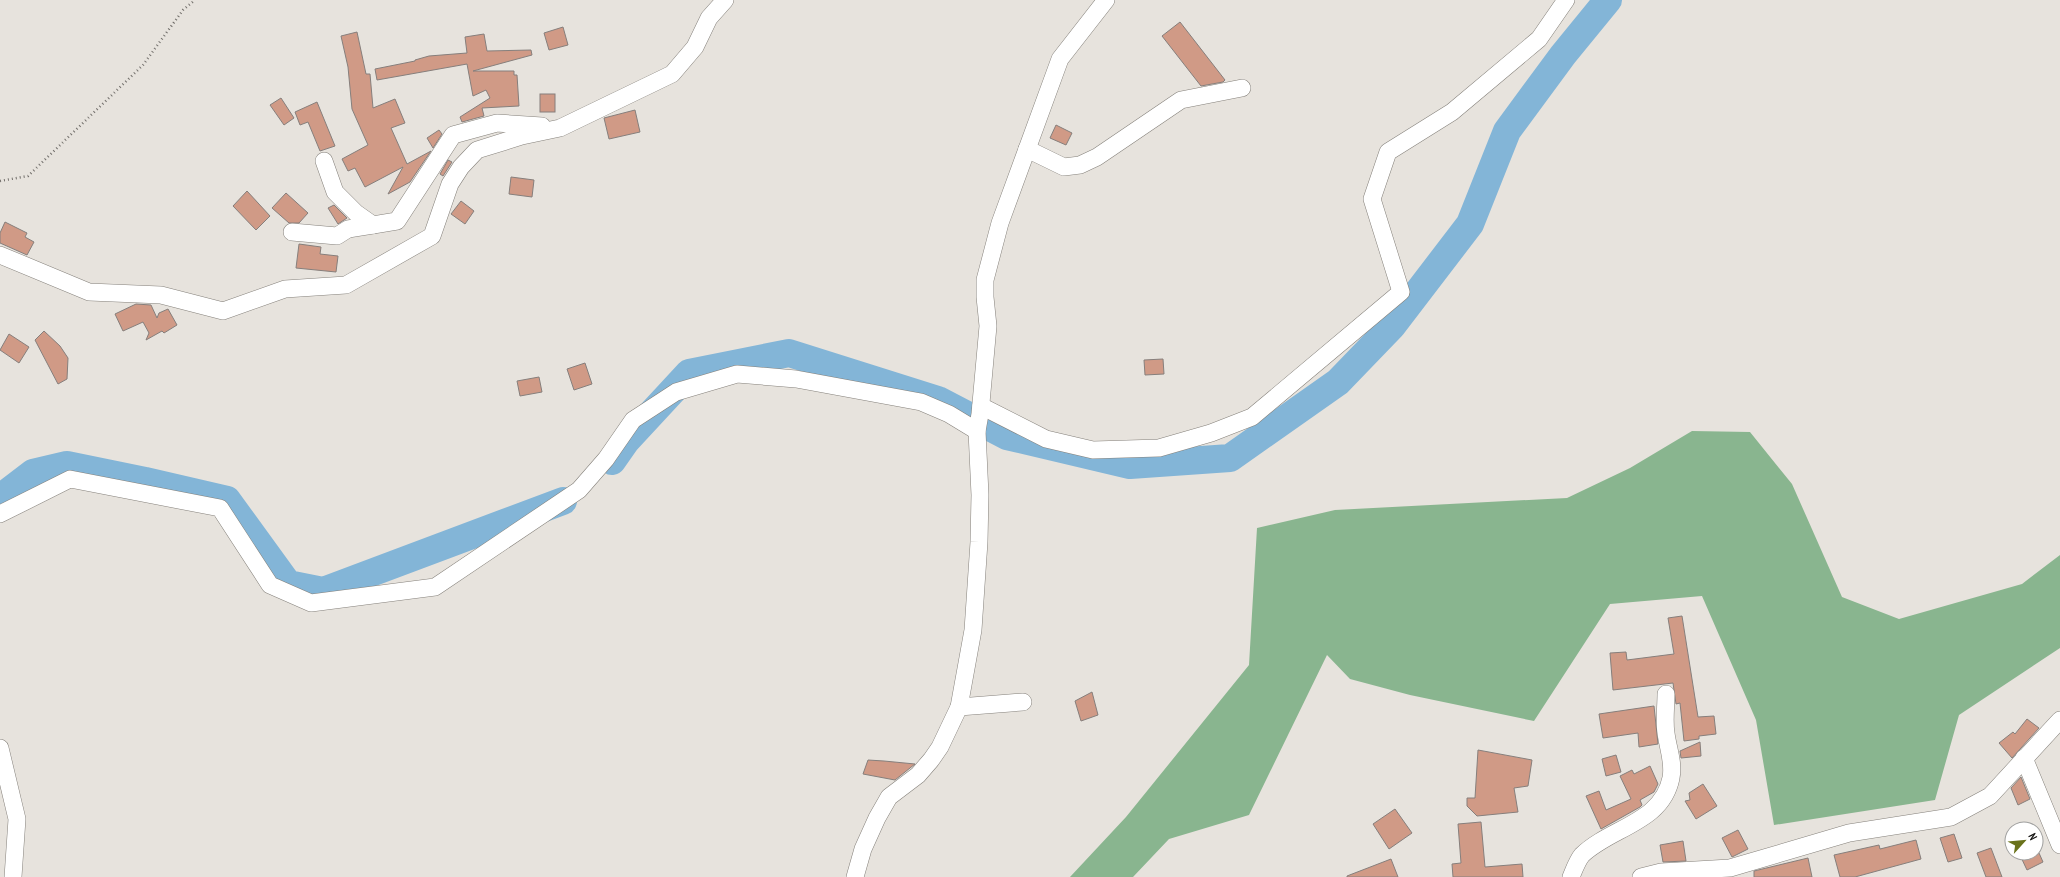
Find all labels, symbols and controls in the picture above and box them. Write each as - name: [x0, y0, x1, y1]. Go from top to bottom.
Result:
- north arrow: [2004, 821, 2044, 861]
- text: N: [2025, 831, 2041, 842]

